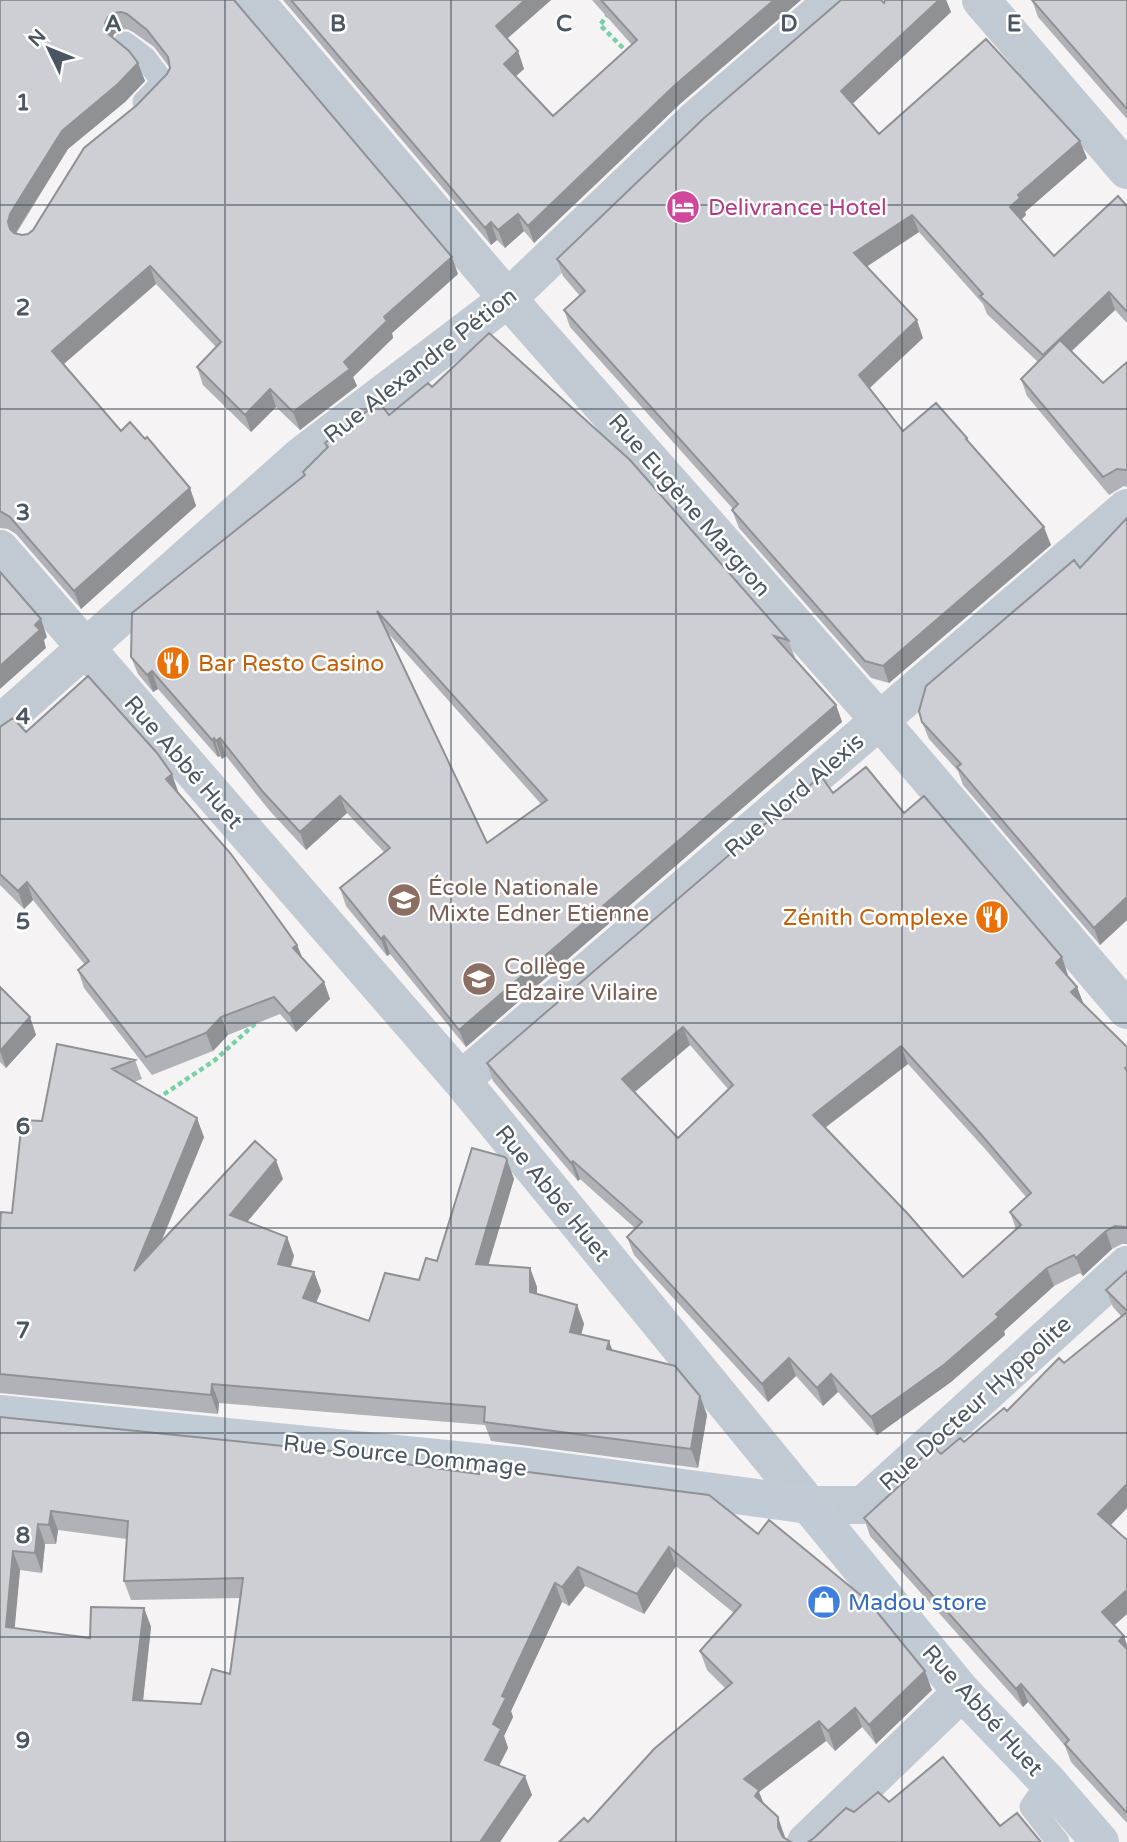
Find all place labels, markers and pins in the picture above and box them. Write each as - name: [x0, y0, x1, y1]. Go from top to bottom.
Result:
- hotel icon: Delivrance Hotel: [664, 188, 702, 226]
- place label: Delivrance Hotel: [708, 194, 887, 222]
- restaurant icon: Bar Resto Casino: [154, 644, 192, 682]
- place label: Bar Resto Casino: [198, 650, 384, 678]
- place label: École Nationale Mixte Edner Etienne: [428, 874, 649, 928]
- school or university icon: École Nationale Mixte Edner Etienne: [385, 881, 423, 919]
- restaurant icon: Zénith Complexe: [973, 898, 1011, 936]
- place label: Zénith Complexe: [783, 904, 968, 932]
- place label: Collège Edzaire Vilaire: [504, 953, 658, 1007]
- school or university icon: Collège Edzaire Vilaire: [460, 960, 498, 998]
- shop icon: Madou store: [805, 1583, 843, 1621]
- place label: Madou store: [848, 1589, 987, 1617]

